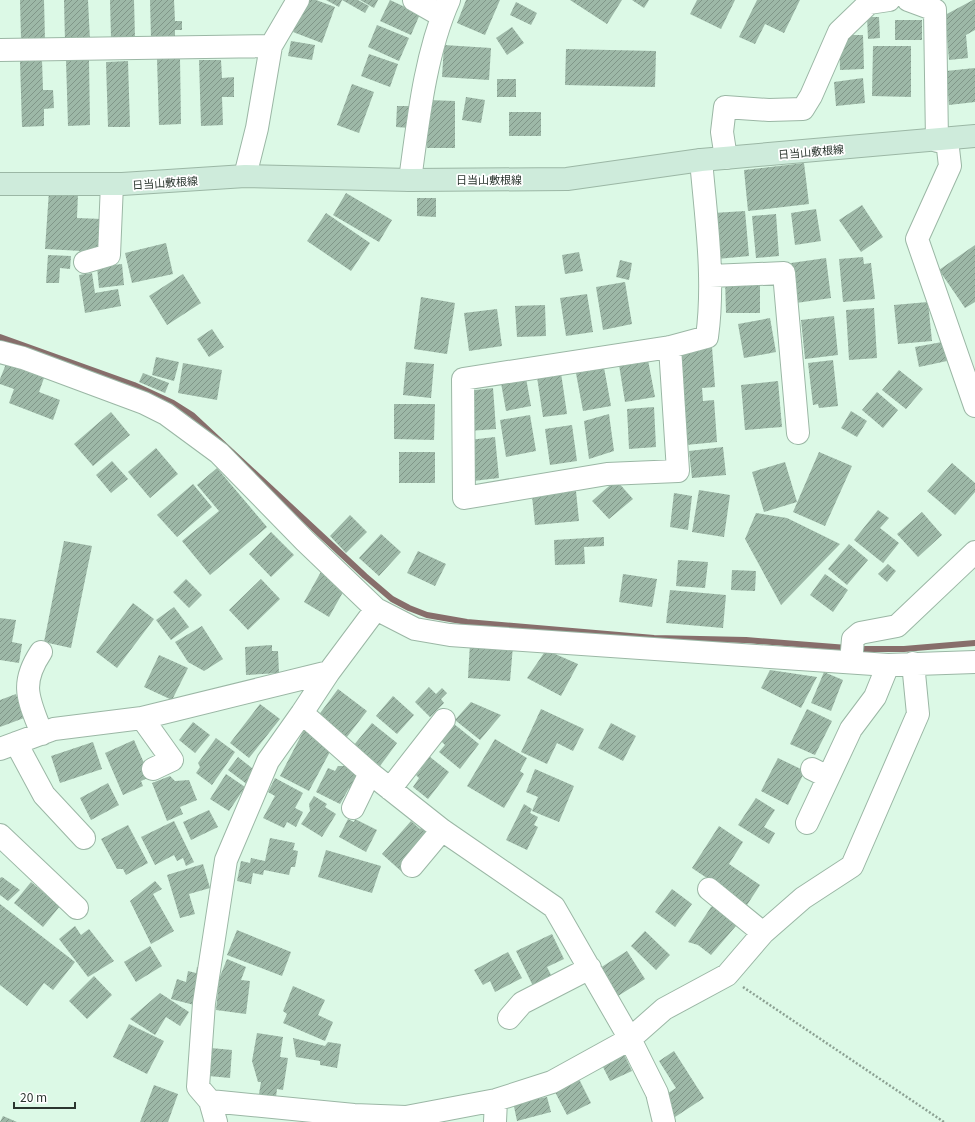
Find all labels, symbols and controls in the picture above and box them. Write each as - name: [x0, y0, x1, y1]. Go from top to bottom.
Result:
- street label: 日当山敷根線: [777, 140, 845, 162]
- street label: 日当山敷根線: [456, 171, 522, 187]
- street label: 日当山敷根線: [132, 172, 198, 192]
- scale bar: [14, 1084, 75, 1110]
- text: 20 m: [20, 1088, 47, 1105]

